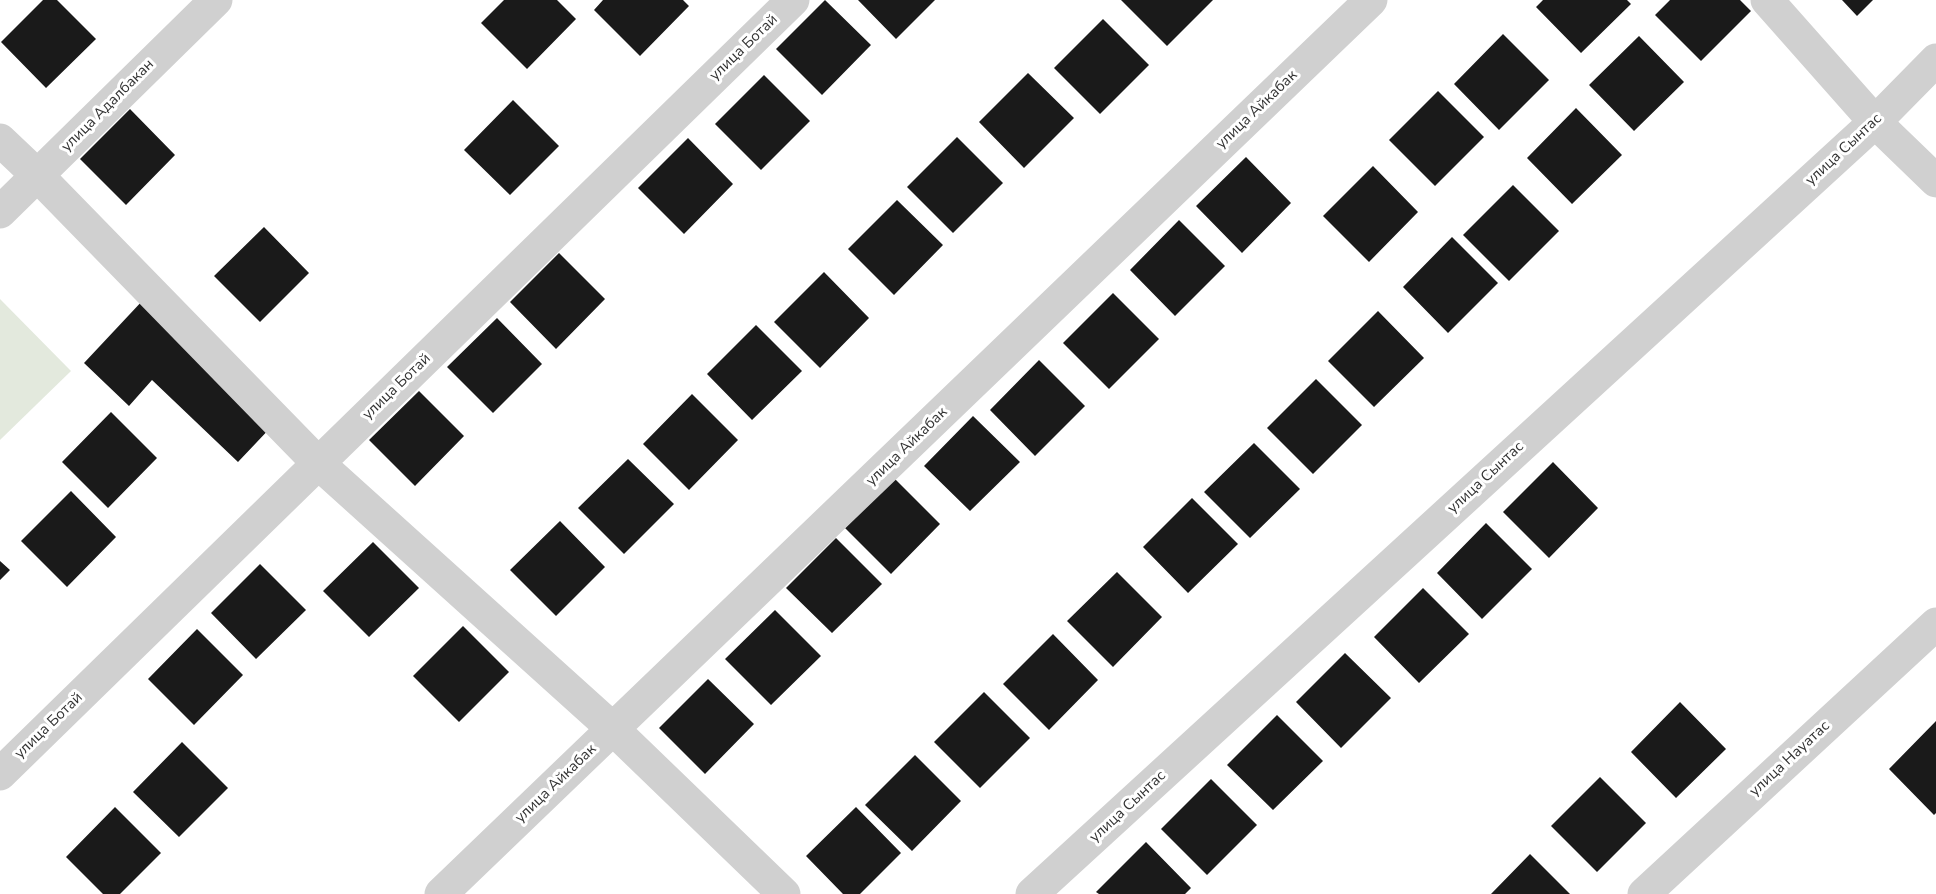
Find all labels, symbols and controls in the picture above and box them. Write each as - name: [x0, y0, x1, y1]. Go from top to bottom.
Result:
- street label: улица Ботай: [706, 11, 782, 85]
- street label: улица Адалбакан: [58, 56, 158, 156]
- street label: улица Айкабак: [1213, 67, 1301, 153]
- street label: улица Сынтас: [1802, 110, 1886, 190]
- street label: улица Ботай: [359, 350, 435, 424]
- street label: улица Айкабак: [863, 404, 951, 490]
- street label: улица Сынтас: [1444, 438, 1528, 518]
- street label: улица Ботай: [11, 689, 87, 763]
- street label: улица Науатас: [1746, 717, 1834, 801]
- street label: улица Айкабак: [512, 741, 600, 827]
- street label: улица Сынтас: [1086, 767, 1170, 847]

